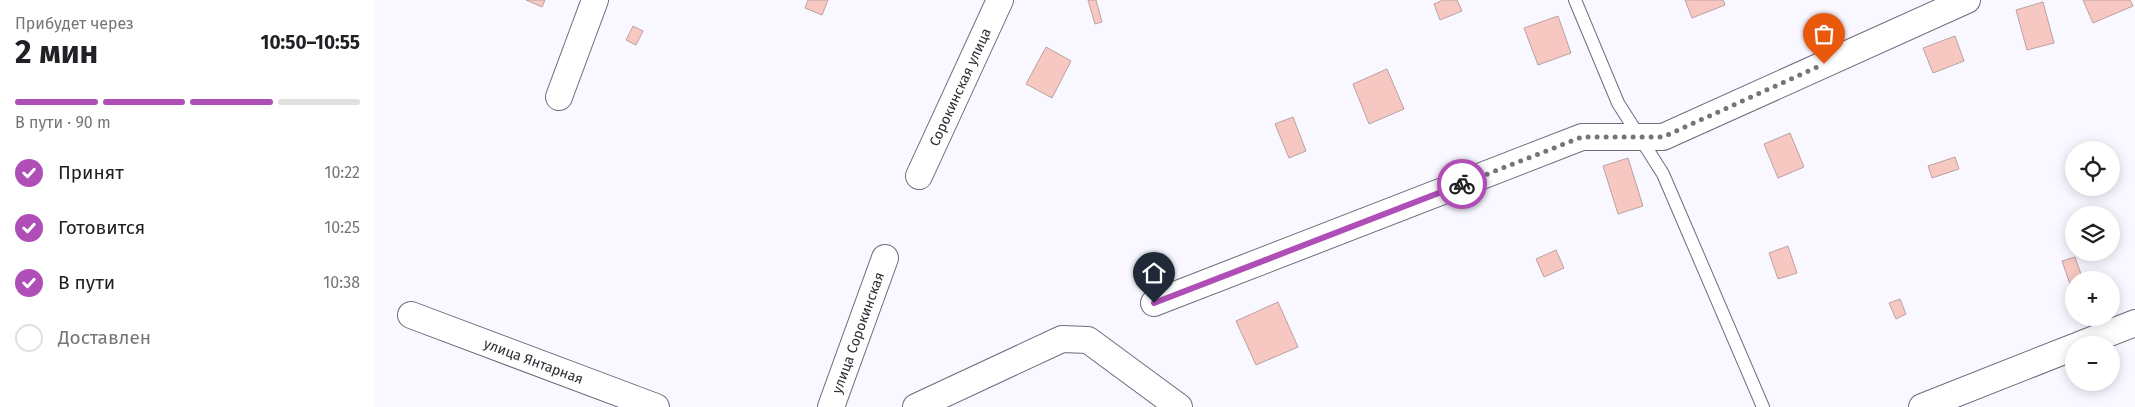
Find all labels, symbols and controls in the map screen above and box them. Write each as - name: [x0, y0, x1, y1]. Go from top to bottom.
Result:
- pin: [1803, 13, 1845, 64]
- text: Прибудет через: [15, 14, 134, 33]
- icon: bag: [1810, 20, 1838, 48]
- street label: Сорокинская улица: [925, 25, 994, 149]
- text: 10:50–10:55: [261, 31, 360, 54]
- text: 2 мин: [15, 33, 98, 71]
- text: В пути · 90 m: [15, 113, 111, 132]
- map controls: [2065, 141, 2120, 391]
- button: locate: [2065, 141, 2120, 196]
- icon: check: [15, 159, 43, 187]
- courier: [1437, 159, 1487, 209]
- text: Принят: [58, 161, 124, 184]
- text: 10:22: [324, 163, 360, 182]
- icon: bike: [1448, 170, 1476, 198]
- button: layers: [2065, 206, 2120, 261]
- icon: check: [15, 214, 43, 242]
- text: Готовится: [58, 216, 145, 239]
- text: 10:25: [324, 218, 360, 237]
- pin: [1133, 252, 1175, 303]
- icon: home: [1140, 259, 1168, 287]
- icon: check: [15, 269, 43, 297]
- street label: улица Сорокинская: [828, 270, 888, 396]
- text: В пути: [58, 271, 115, 294]
- button: +: [2065, 271, 2120, 326]
- text: 10:38: [323, 273, 360, 292]
- text: Доставлен: [58, 326, 151, 349]
- street label: улица Янтарная: [482, 335, 586, 387]
- button: −: [2065, 336, 2120, 391]

